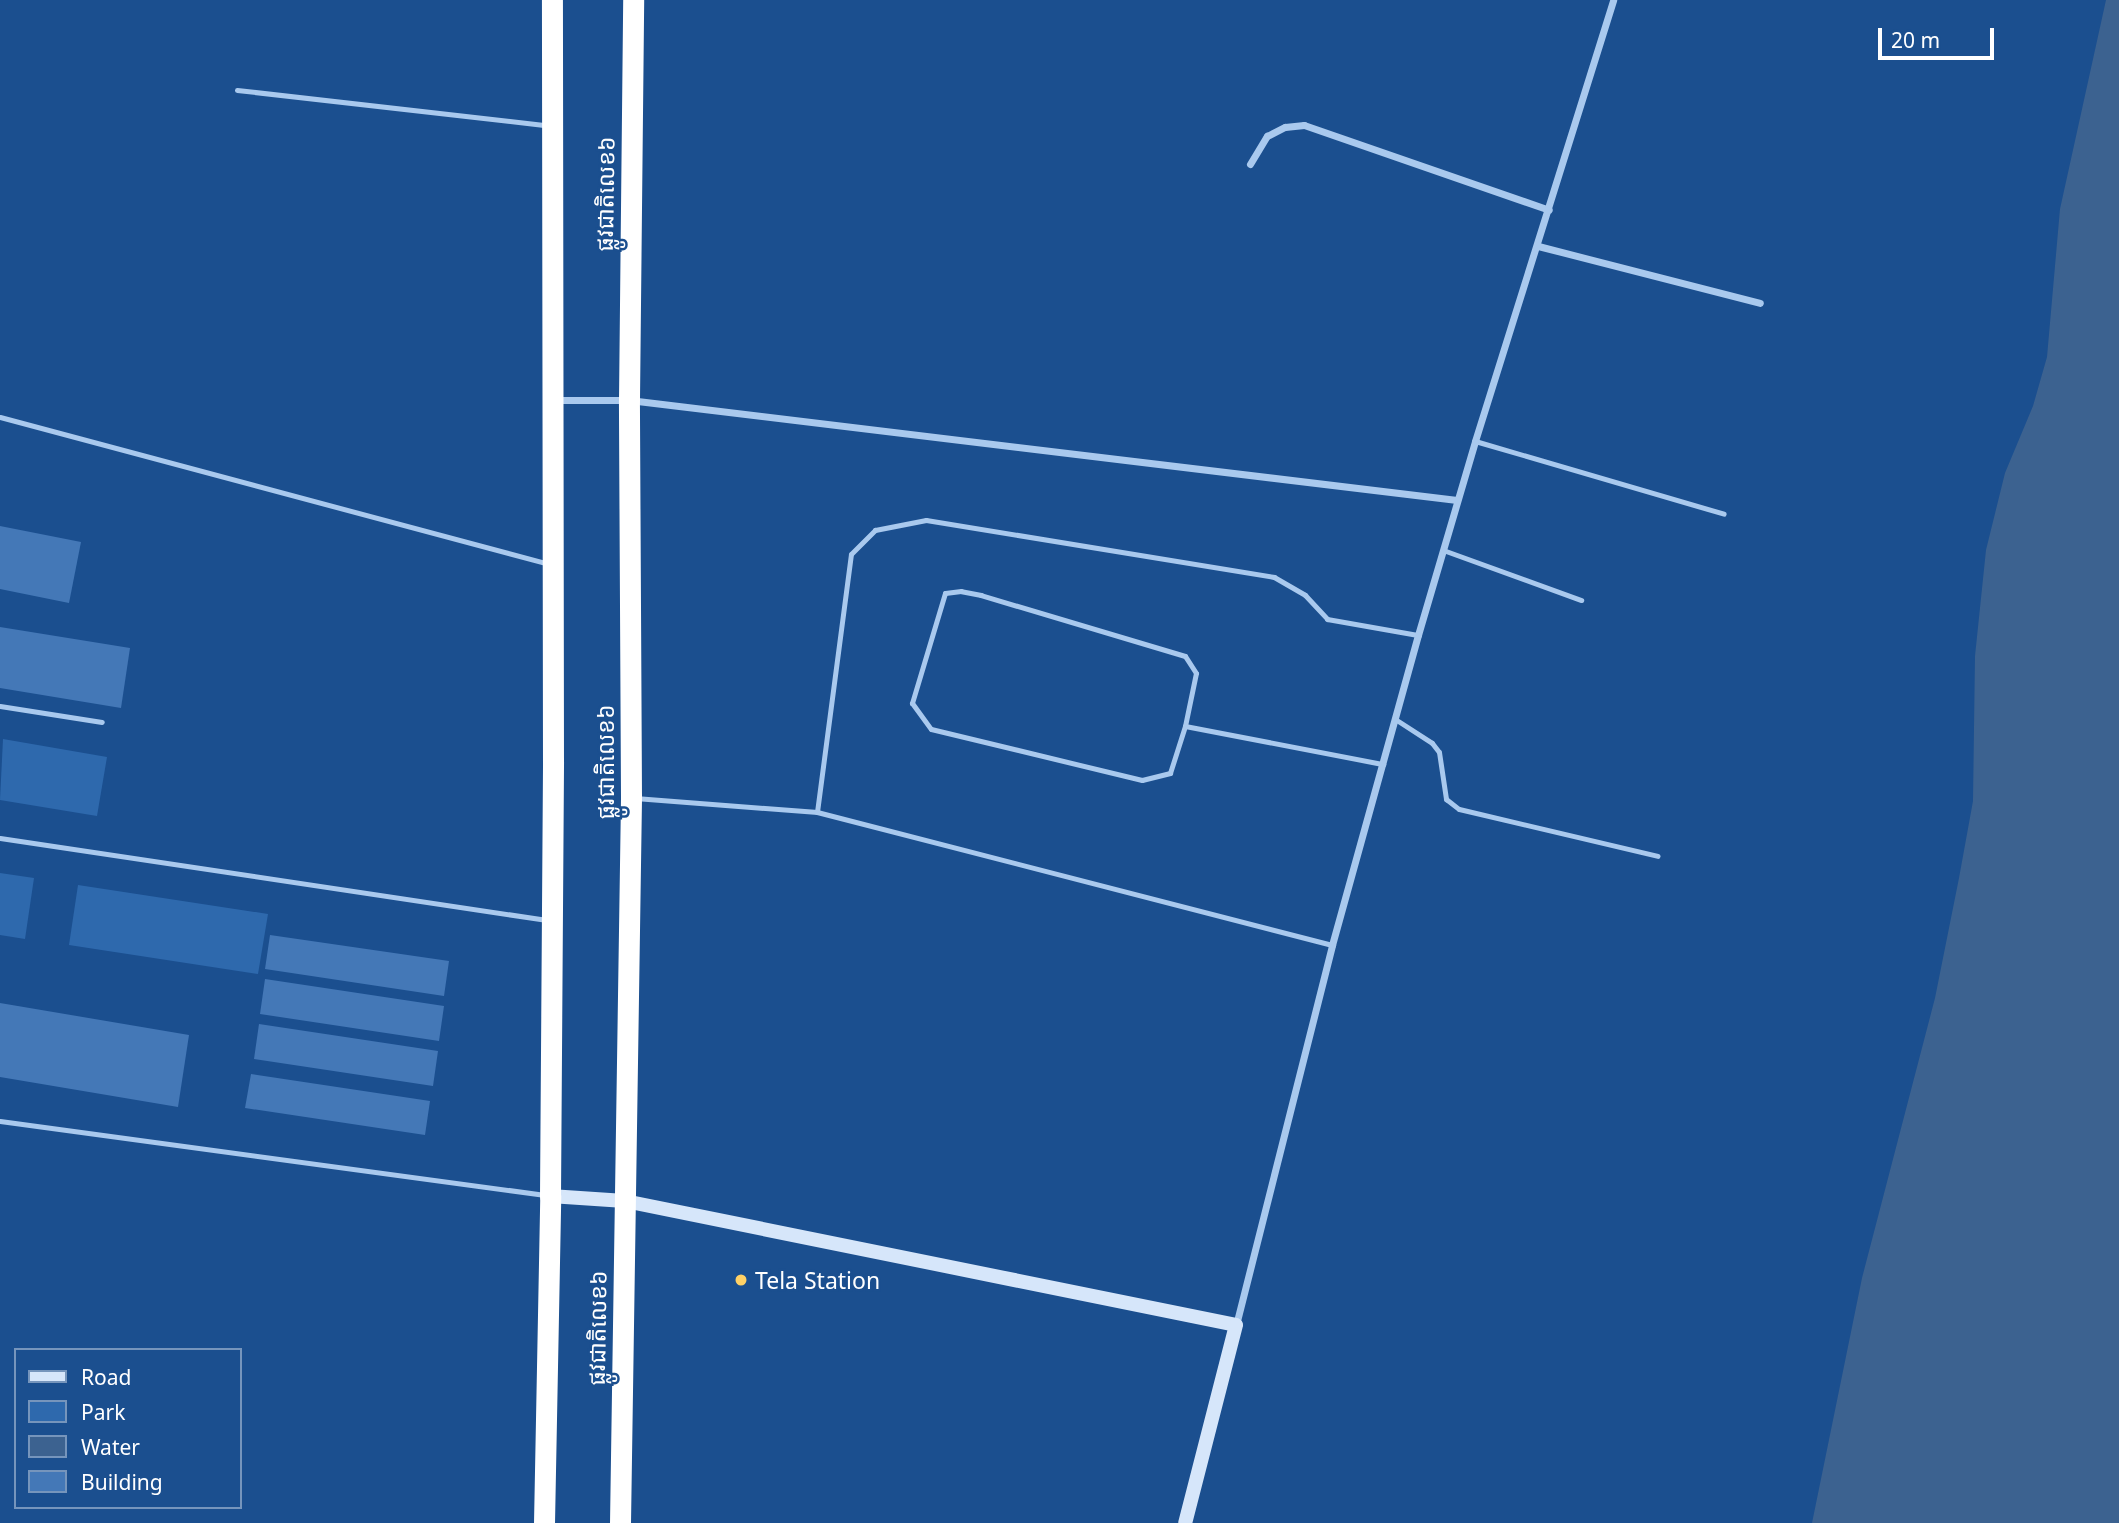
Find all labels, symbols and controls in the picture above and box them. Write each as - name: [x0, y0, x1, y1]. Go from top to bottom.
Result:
- scale bar: [1881, 14, 1996, 58]
- text: 20 m: [1891, 26, 1940, 54]
- street label: ផ្លូវជាតិលេខ៦: [590, 136, 620, 252]
- street label: ផ្លូវជាតិលេខ៦: [591, 704, 619, 820]
- place label: Tela Station: [755, 1266, 880, 1294]
- street label: ផ្លូវជាតិលេខ៦: [582, 1270, 612, 1386]
- marker: Tela Station: [733, 1272, 749, 1288]
- legend: [14, 1348, 242, 1509]
- text: Road: [81, 1363, 131, 1391]
- text: Park: [81, 1398, 125, 1426]
- text: Water: [81, 1433, 140, 1461]
- text: Building: [81, 1468, 163, 1496]

